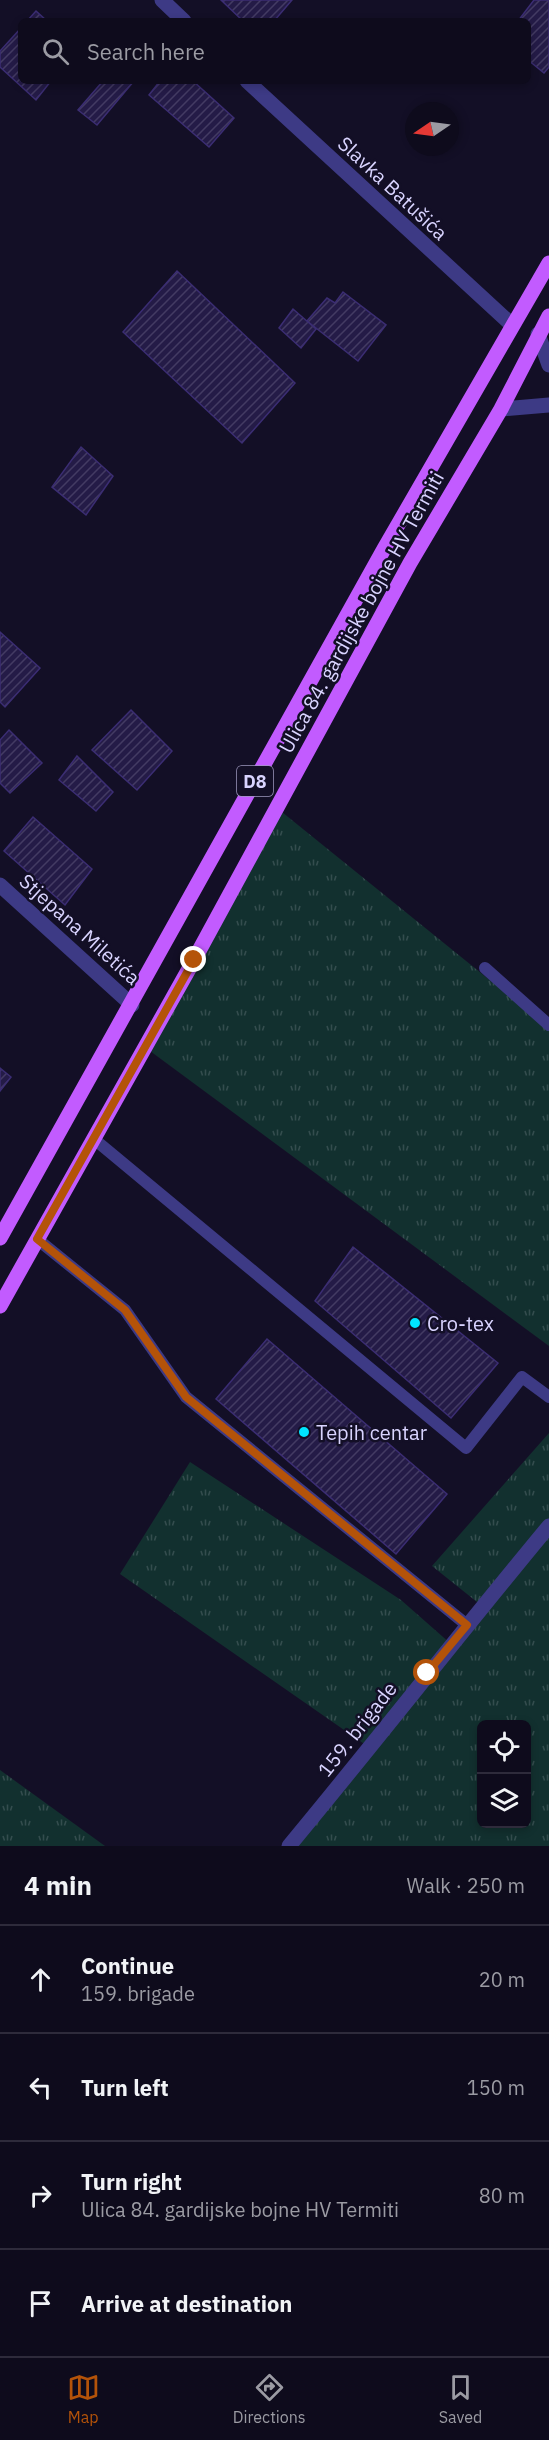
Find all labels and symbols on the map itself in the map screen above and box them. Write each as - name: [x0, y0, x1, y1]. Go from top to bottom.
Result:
- north arrow: [405, 102, 459, 156]
- street label: Slavka Batušića: [332, 130, 454, 246]
- street label: Ulica 84. gardijske bojne HV Termiti: [272, 466, 450, 758]
- road number: D8: [237, 766, 273, 796]
- street label: Stjepana Miletića: [14, 867, 147, 991]
- route end: [180, 946, 206, 972]
- place label: Cro-tex: [427, 1310, 494, 1337]
- marker: Cro-tex: [408, 1316, 422, 1330]
- place label: Tepih centar: [316, 1419, 427, 1446]
- marker: Tepih centar: [297, 1425, 311, 1439]
- route start: [413, 1659, 439, 1685]
- street label: 159. brigade: [311, 1676, 403, 1782]

